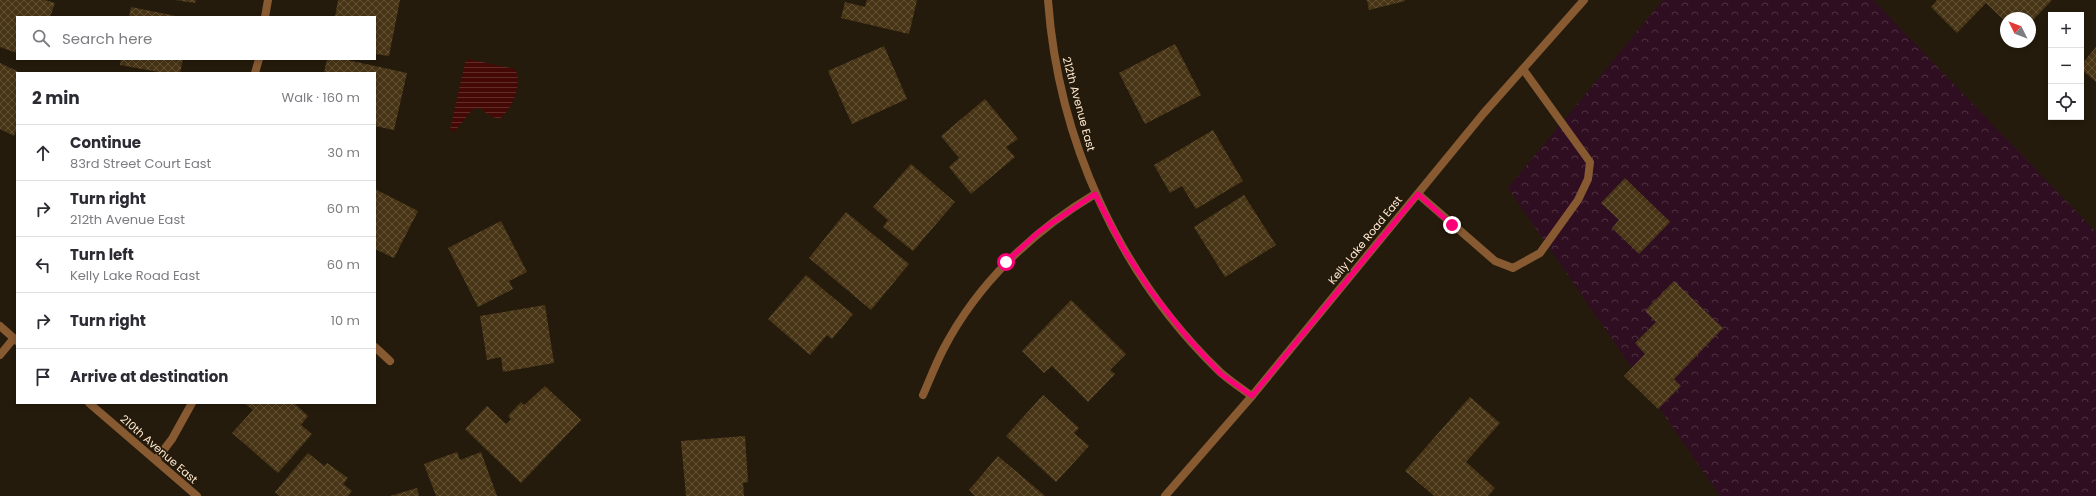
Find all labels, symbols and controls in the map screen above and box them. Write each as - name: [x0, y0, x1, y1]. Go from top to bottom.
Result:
- north arrow: [2000, 12, 2036, 48]
- map controls: [2048, 12, 2084, 120]
- button: +: [2048, 12, 2084, 48]
- search box: [16, 16, 376, 60]
- icon: search: [30, 27, 52, 49]
- text: Search here: [62, 28, 152, 49]
- button: −: [2048, 48, 2084, 84]
- street label: 212th Avenue East: [1059, 55, 1099, 153]
- button: locate: [2048, 84, 2084, 120]
- text: 2 min: [32, 86, 80, 110]
- text: Walk · 160 m: [281, 88, 360, 107]
- text: Continue: [70, 132, 141, 153]
- icon: ahead: [32, 142, 54, 164]
- text: 30 m: [327, 143, 360, 162]
- text: 83rd Street Court East: [70, 154, 211, 173]
- text: Turn right: [70, 188, 146, 209]
- street label: Kelly Lake Road East: [1324, 192, 1406, 288]
- icon: right: [32, 198, 54, 220]
- text: 60 m: [327, 199, 360, 218]
- text: 212th Avenue East: [70, 210, 185, 229]
- route end: [1443, 216, 1461, 234]
- text: Turn left: [70, 244, 134, 265]
- route start: [997, 253, 1015, 271]
- icon: left: [32, 254, 54, 276]
- text: 60 m: [327, 255, 360, 274]
- text: Kelly Lake Road East: [70, 266, 200, 285]
- icon: right: [32, 310, 54, 332]
- text: Turn right: [70, 310, 146, 331]
- text: 10 m: [331, 311, 360, 330]
- icon: arrive: [32, 366, 54, 388]
- text: Arrive at destination: [70, 366, 228, 387]
- street label: 210th Avenue East: [117, 411, 201, 487]

